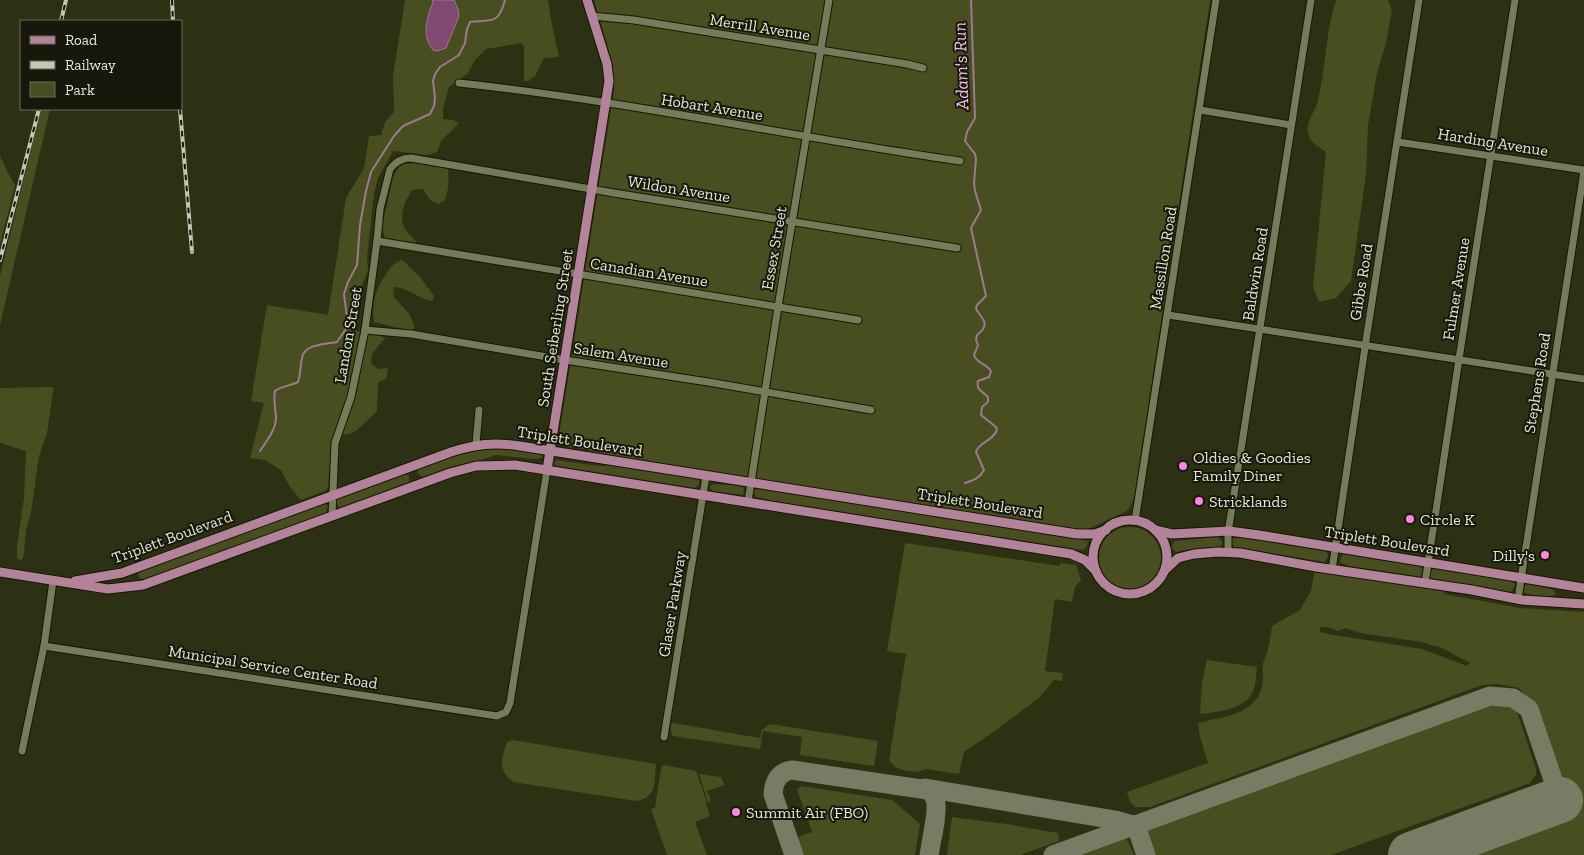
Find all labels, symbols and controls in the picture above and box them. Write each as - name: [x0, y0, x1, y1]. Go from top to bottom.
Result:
- street label: Merrill Avenue: [708, 10, 812, 44]
- legend: [20, 20, 182, 110]
- water label: Adam's Run: [948, 22, 974, 111]
- text: Road: [65, 31, 98, 49]
- text: Railway: [65, 56, 116, 74]
- text: Park: [65, 81, 95, 99]
- street label: Hobart Avenue: [660, 90, 764, 124]
- street label: Harding Avenue: [1436, 124, 1550, 160]
- street label: Wildon Avenue: [626, 172, 732, 206]
- street label: Essex Street: [757, 205, 791, 291]
- street label: Massillon Road: [1145, 205, 1181, 311]
- street label: Baldwin Road: [1238, 226, 1272, 322]
- street label: Fulmer Avenue: [1438, 236, 1474, 342]
- street label: Gibbs Road: [1346, 242, 1376, 322]
- street label: South Seiberling Street: [533, 248, 577, 408]
- street label: Canadian Avenue: [589, 253, 709, 291]
- street label: Landon Street: [330, 285, 366, 385]
- street label: Stephens Road: [1520, 331, 1554, 435]
- street label: Salem Avenue: [572, 338, 670, 372]
- street label: Triplett Boulevard: [516, 422, 644, 460]
- place label: Oldies & Goodies Family Diner: [1193, 448, 1311, 485]
- marker: Oldies & Goodies Family Diner: [1177, 460, 1189, 472]
- street label: Triplett Boulevard: [916, 484, 1044, 522]
- place label: Stricklands: [1209, 492, 1287, 511]
- marker: Stricklands: [1193, 495, 1205, 507]
- street label: Triplett Boulevard: [109, 506, 235, 568]
- place label: Circle K: [1420, 510, 1475, 529]
- marker: Circle K: [1404, 513, 1416, 525]
- street label: Triplett Boulevard: [1323, 522, 1451, 560]
- place label: Dilly's: [1493, 546, 1535, 565]
- street label: Glaser Parkway: [654, 549, 690, 658]
- marker: Dilly's: [1539, 549, 1551, 561]
- street label: Municipal Service Center Road: [167, 641, 379, 693]
- place label: Summit Air (FBO): [746, 803, 868, 822]
- marker: Summit Air (FBO): [730, 806, 742, 818]

